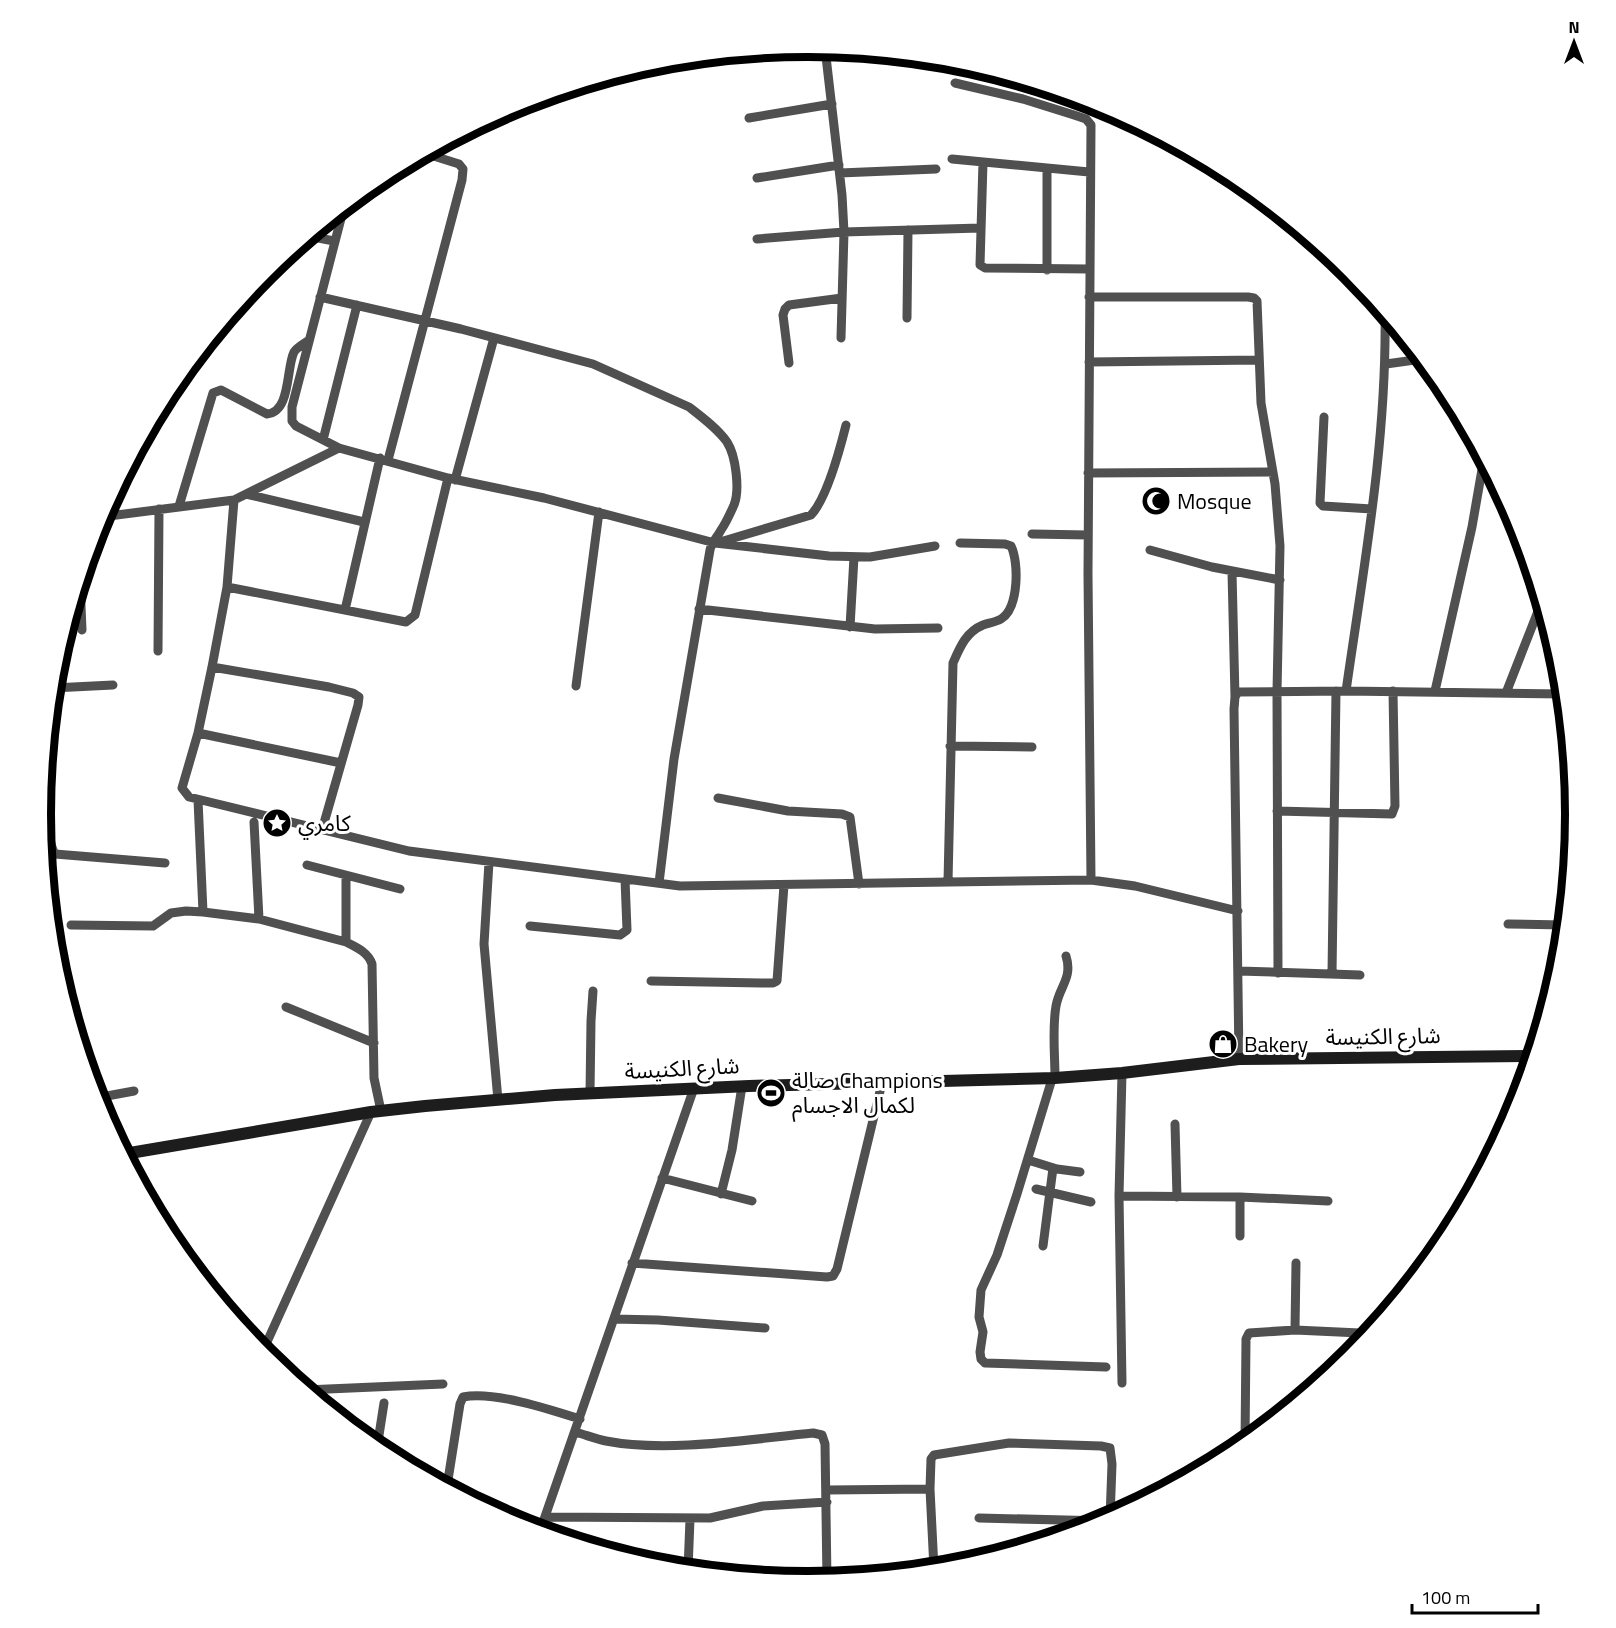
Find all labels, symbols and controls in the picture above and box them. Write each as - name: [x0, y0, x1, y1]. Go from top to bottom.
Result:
- north arrow: [1544, 12, 1604, 72]
- text: N: [1568, 15, 1580, 39]
- place label: Mosque: [1177, 484, 1252, 518]
- mosque icon: Mosque: [1140, 485, 1172, 517]
- place label: كامري: [298, 806, 351, 840]
- place icon: كامري: [261, 807, 293, 839]
- street label: شارع الكنيسة: [1325, 1018, 1441, 1054]
- place label: Bakery: [1244, 1027, 1309, 1061]
- shop icon: Bakery: [1207, 1028, 1239, 1060]
- street label: شارع الكنيسة: [624, 1048, 740, 1088]
- place label: صالة Champions لكمال الاجسام: [792, 1063, 943, 1122]
- sports icon: صالة Champions لكمال الاجسام: [755, 1077, 787, 1109]
- scale bar: [1412, 1577, 1538, 1615]
- text: 100 m: [1421, 1584, 1470, 1611]

